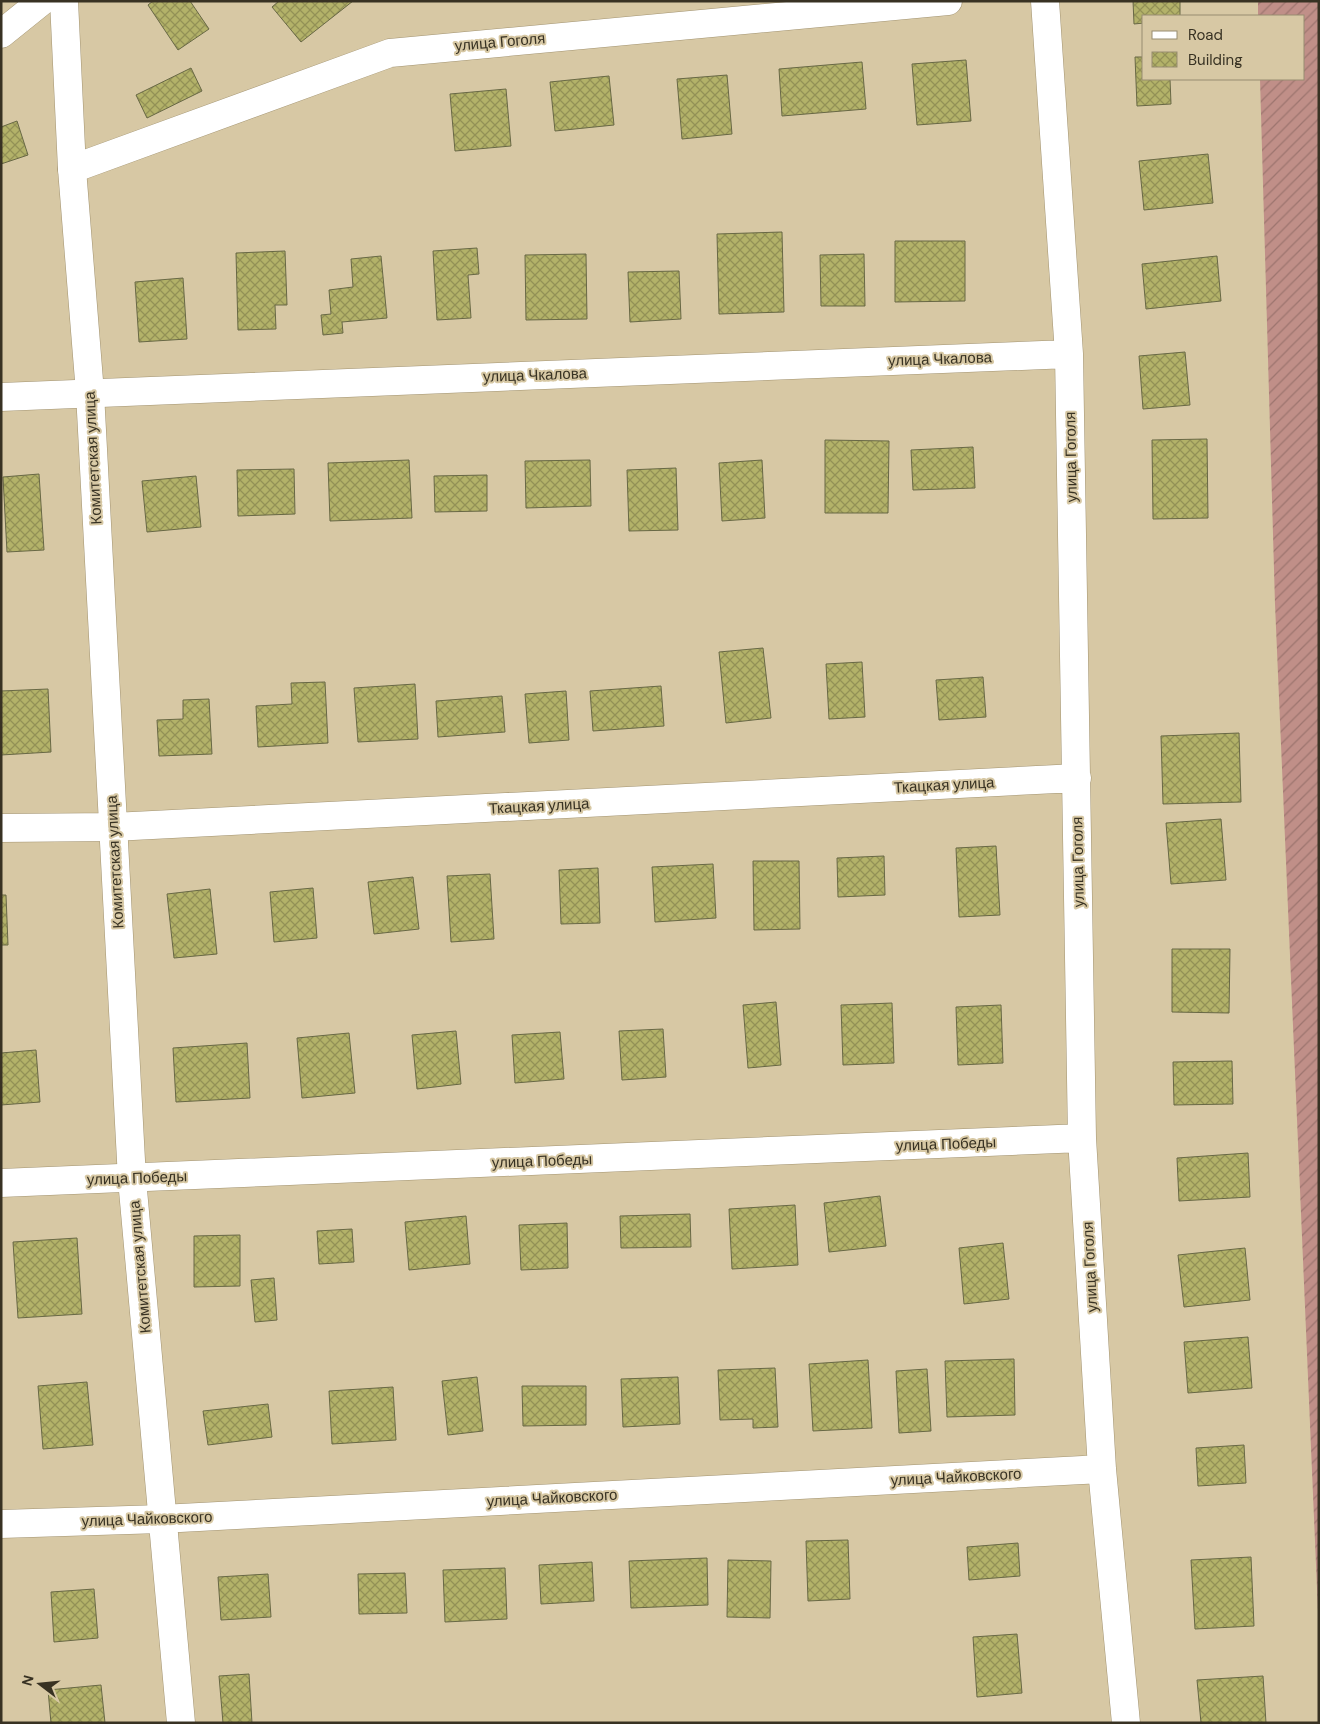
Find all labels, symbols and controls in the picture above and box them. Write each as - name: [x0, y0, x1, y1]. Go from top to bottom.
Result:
- legend: [1142, 15, 1305, 80]
- text: Road: [1188, 25, 1223, 45]
- street label: улица Гоголя: [454, 28, 546, 56]
- text: Building: [1188, 50, 1243, 70]
- street label: улица Чкалова: [888, 347, 993, 371]
- street label: улица Чкалова: [483, 363, 588, 387]
- street label: Комитетская улица: [79, 390, 106, 525]
- street label: улица Гоголя: [1060, 411, 1082, 503]
- street label: Ткацкая улица: [893, 772, 996, 798]
- street label: Ткацкая улица: [488, 793, 591, 819]
- street label: Комитетская улица: [101, 794, 128, 929]
- street label: улица Гоголя: [1067, 816, 1089, 908]
- street label: улица Победы: [896, 1132, 996, 1156]
- street label: улица Победы: [492, 1149, 592, 1173]
- street label: улица Победы: [87, 1166, 187, 1190]
- street label: Комитетская улица: [124, 1199, 156, 1334]
- street label: улица Гоголя: [1078, 1221, 1102, 1313]
- street label: улица Чайковского: [890, 1464, 1022, 1490]
- street label: улица Чайковского: [486, 1485, 618, 1511]
- street label: улица Чайковского: [81, 1507, 213, 1531]
- north arrow: [15, 1659, 65, 1709]
- text: N: [17, 1673, 38, 1688]

